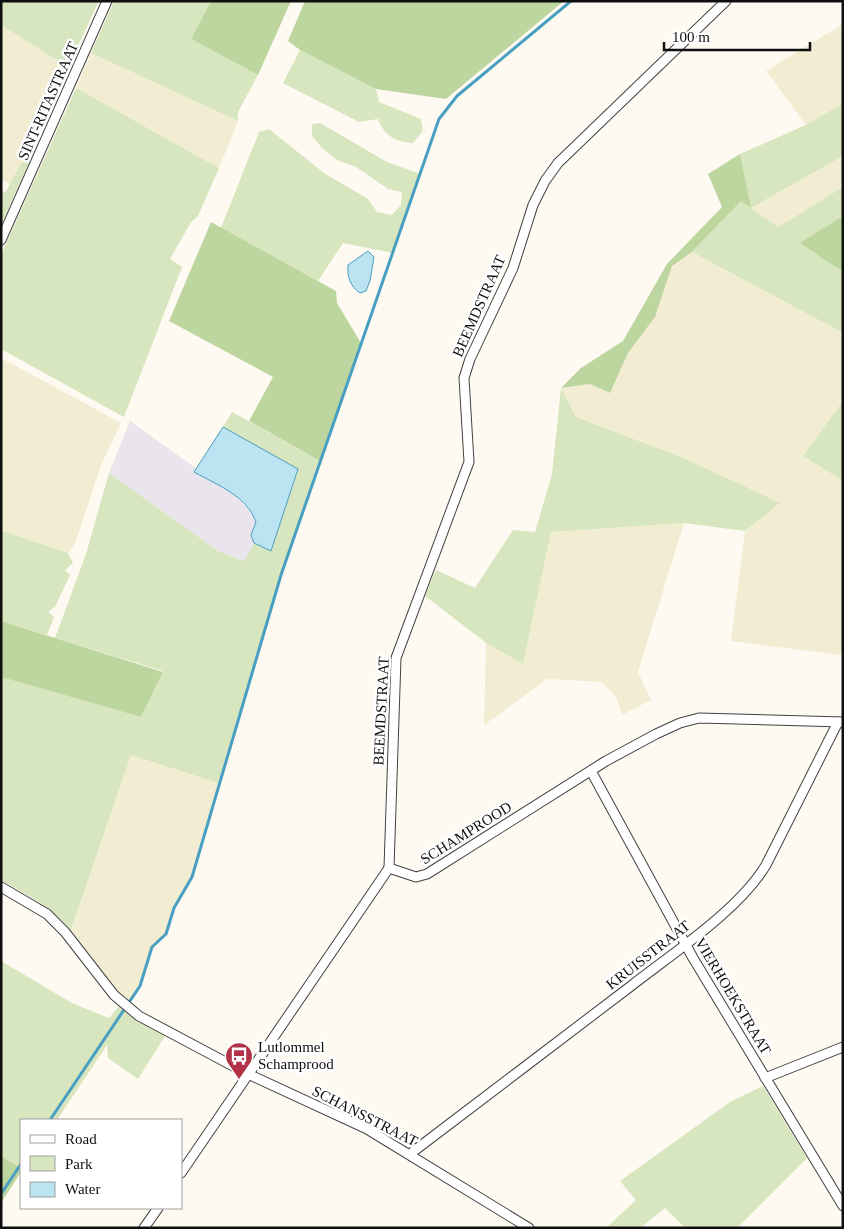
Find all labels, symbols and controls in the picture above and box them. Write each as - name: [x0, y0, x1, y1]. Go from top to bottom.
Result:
- scale bar: [664, 20, 810, 52]
- text: 100 m: [672, 29, 710, 45]
- street label: SINT-RITASTRAAT: [15, 40, 81, 162]
- street label: BEEMDSTRAAT: [449, 253, 509, 359]
- street label: BEEMDSTRAAT: [370, 656, 392, 766]
- street label: SCHAMPROOD: [418, 799, 515, 867]
- street label: KRUISSTRAAT: [603, 917, 693, 993]
- street label: VIERHOEKSTRAAT: [692, 935, 774, 1057]
- place label: Lutlommel Schamprood: [258, 1039, 334, 1072]
- bus stop icon: Lutlommel Schamprood: [224, 1041, 254, 1080]
- street label: SCHANSSTRAAT: [310, 1083, 420, 1149]
- legend: [20, 1119, 182, 1209]
- text: Road: [65, 1131, 97, 1147]
- text: Park: [65, 1156, 93, 1172]
- text: Water: [65, 1181, 100, 1197]

